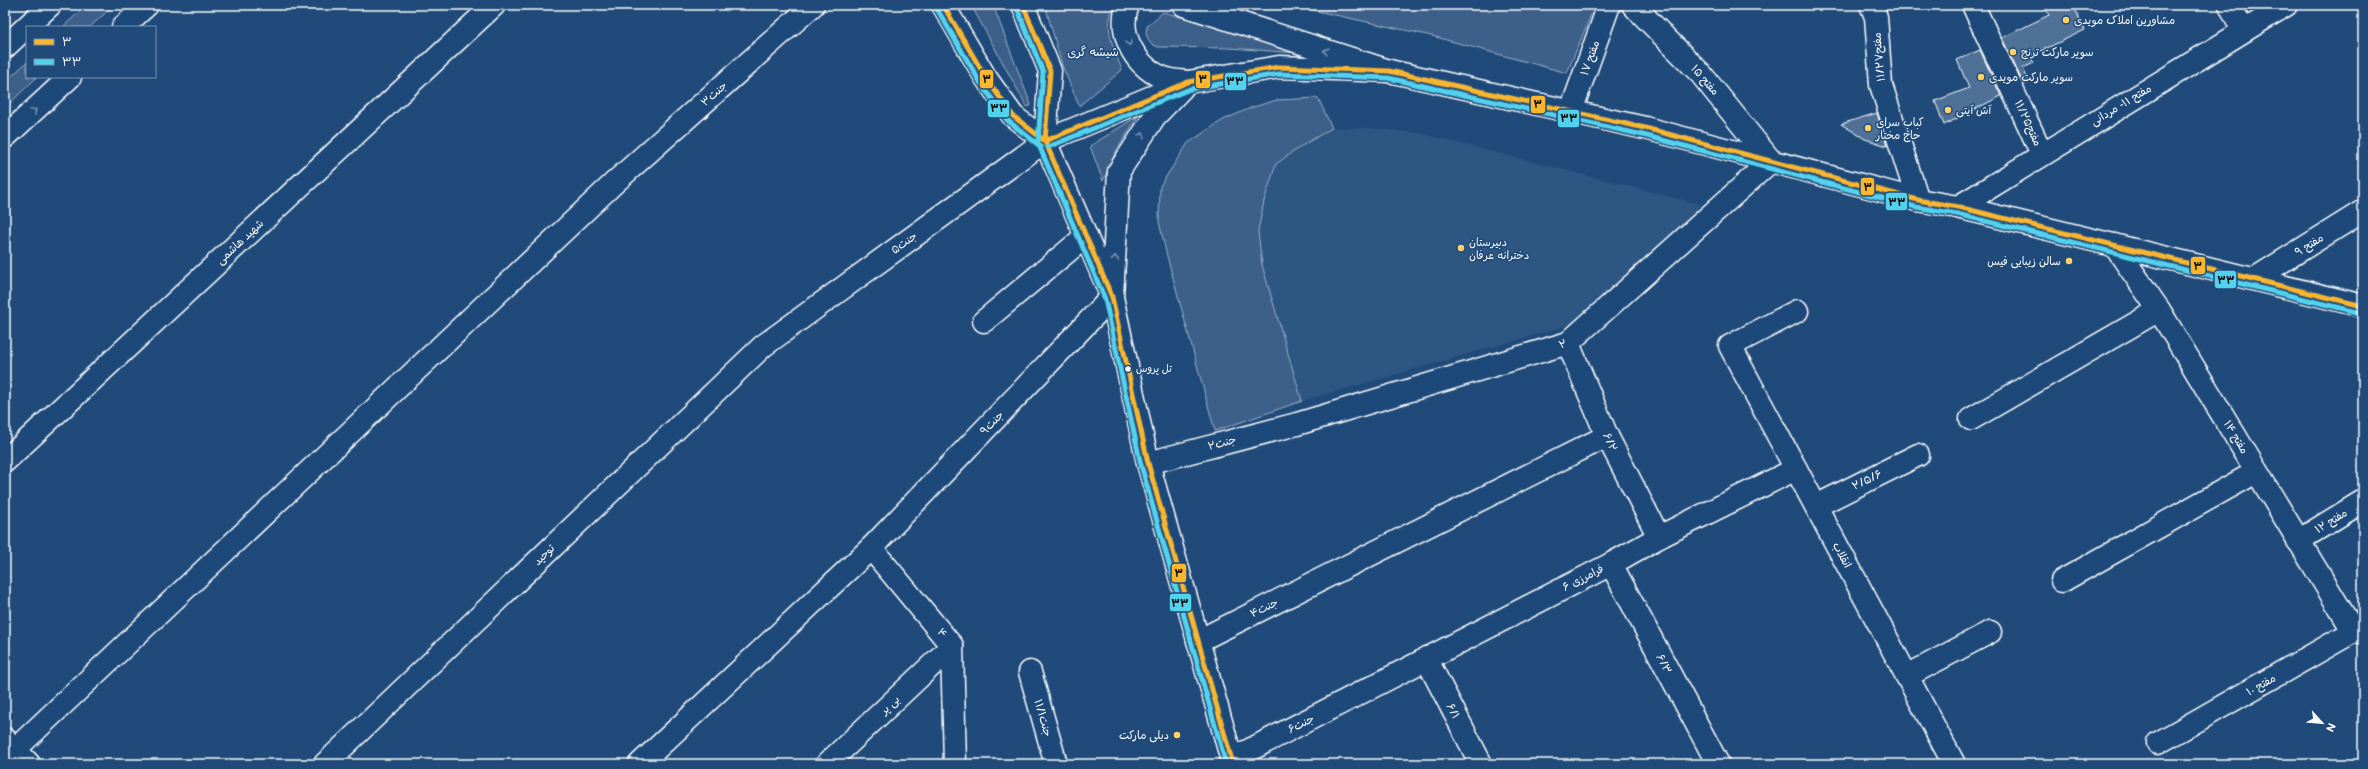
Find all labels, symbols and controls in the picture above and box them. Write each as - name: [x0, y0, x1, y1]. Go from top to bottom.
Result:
- place label: مشاورین املاک مویدی: [2074, 14, 2175, 28]
- marker: مشاورین املاک مویدی: [2061, 15, 2071, 25]
- legend: [26, 26, 156, 78]
- street label: مفتح۱۱/۲۷: [1870, 32, 1889, 82]
- text: ۳: [62, 35, 72, 50]
- one-way arrow: [1124, 39, 1133, 46]
- street label: مفتح ۱۷: [1578, 39, 1603, 78]
- district label: شیشه گری: [1067, 45, 1119, 60]
- place label: سوپر مارکت ترنج: [2021, 46, 2094, 60]
- one-way arrow: [1322, 47, 1329, 56]
- marker: سوپر مارکت ترنج: [2008, 47, 2018, 57]
- text: ۳۳: [62, 55, 82, 70]
- street label: مفتح ۱۵: [1688, 62, 1722, 98]
- line badge: ۳: [979, 69, 994, 89]
- line badge: ۳: [1195, 70, 1211, 89]
- place label: سوپر مارکت مویدی: [1989, 71, 2073, 85]
- line badge: ۳۳: [1224, 72, 1247, 91]
- marker: سوپر مارکت مویدی: [1976, 72, 1986, 82]
- text: ۳: [983, 73, 991, 86]
- text: ۳: [1199, 73, 1207, 86]
- text: ۳۳: [1226, 75, 1244, 88]
- street label: جنت۳: [698, 79, 730, 109]
- street label: مفتح ۱۱- مردانی: [2088, 82, 2154, 129]
- line badge: ۳: [1530, 95, 1546, 114]
- text: ۳: [1534, 98, 1542, 111]
- street label: مفتح۱۱/۲۵: [2011, 98, 2044, 149]
- line badge: ۳۳: [987, 99, 1010, 118]
- text: ۳۳: [990, 102, 1008, 115]
- place label: آش آیتی: [1956, 104, 1992, 118]
- marker: آش آیتی: [1943, 105, 1953, 115]
- one-way arrow: [29, 108, 36, 115]
- line badge: ۳۳: [1557, 109, 1580, 128]
- text: ۳۳: [1560, 112, 1578, 125]
- place label: کباب سرای حاج مختار: [1875, 116, 1924, 143]
- marker: کباب سرای حاج مختار: [1863, 123, 1873, 133]
- one-way arrow: [1138, 132, 1145, 139]
- line badge: ۳: [1860, 177, 1875, 196]
- text: ۳: [1864, 181, 1872, 194]
- line badge: ۳۳: [1885, 192, 1908, 211]
- text: ۳۳: [1888, 196, 1906, 209]
- street label: شهید هاشمی: [214, 217, 267, 268]
- street label: جنت۵: [888, 229, 920, 257]
- street label: مفتح ۹: [2292, 231, 2326, 260]
- place label: دبیرستان دخترانه عرفان: [1469, 236, 1529, 262]
- marker: دبیرستان دخترانه عرفان: [1456, 243, 1466, 253]
- one-way arrow: [1110, 255, 1119, 261]
- place label: سالن زیبایی فیس: [1987, 255, 2061, 269]
- marker: سالن زیبایی فیس: [2064, 256, 2074, 266]
- line badge: ۳: [2190, 256, 2206, 275]
- text: ۳: [2194, 260, 2202, 273]
- line badge: ۳۳: [2214, 270, 2237, 289]
- text: ۳۳: [2217, 274, 2235, 287]
- street label: ۲: [1557, 337, 1569, 351]
- place label: تل پروس: [1136, 363, 1172, 375]
- marker: تل پروس: [1123, 364, 1133, 374]
- street label: جنت۹: [978, 408, 1006, 438]
- street label: مفتح ۱۴: [2220, 418, 2251, 457]
- street label: ۶/۲: [1600, 431, 1620, 453]
- street label: جنت۲: [1206, 433, 1238, 453]
- street label: ۲/۵/۶: [1850, 467, 1884, 493]
- street label: مفتح ۱۲: [2312, 506, 2350, 537]
- street label: انقلاب: [1829, 540, 1854, 571]
- street label: توحید: [531, 541, 559, 569]
- street label: فرامرزی ۶: [1560, 562, 1606, 594]
- line badge: ۳: [1171, 563, 1187, 583]
- text: ۳: [1175, 567, 1183, 580]
- line badge: ۳۳: [1169, 593, 1192, 612]
- street label: جنت۴: [1248, 596, 1280, 620]
- text: ۳۳: [1171, 597, 1189, 610]
- street label: ۴: [934, 626, 950, 640]
- street label: ۶/۳: [1653, 652, 1675, 676]
- street label: مفتح ۱۰: [2244, 671, 2279, 699]
- street label: بی پر: [877, 693, 903, 719]
- street label: جنت۱۱/۱: [1031, 698, 1055, 738]
- street label: ۶/۱: [1444, 701, 1462, 721]
- north arrow: [2302, 703, 2342, 743]
- street label: جنت۶: [1286, 712, 1316, 736]
- text: N: [2323, 721, 2338, 734]
- place label: دیلی مارکت: [1119, 729, 1169, 743]
- marker: دیلی مارکت: [1172, 730, 1182, 740]

